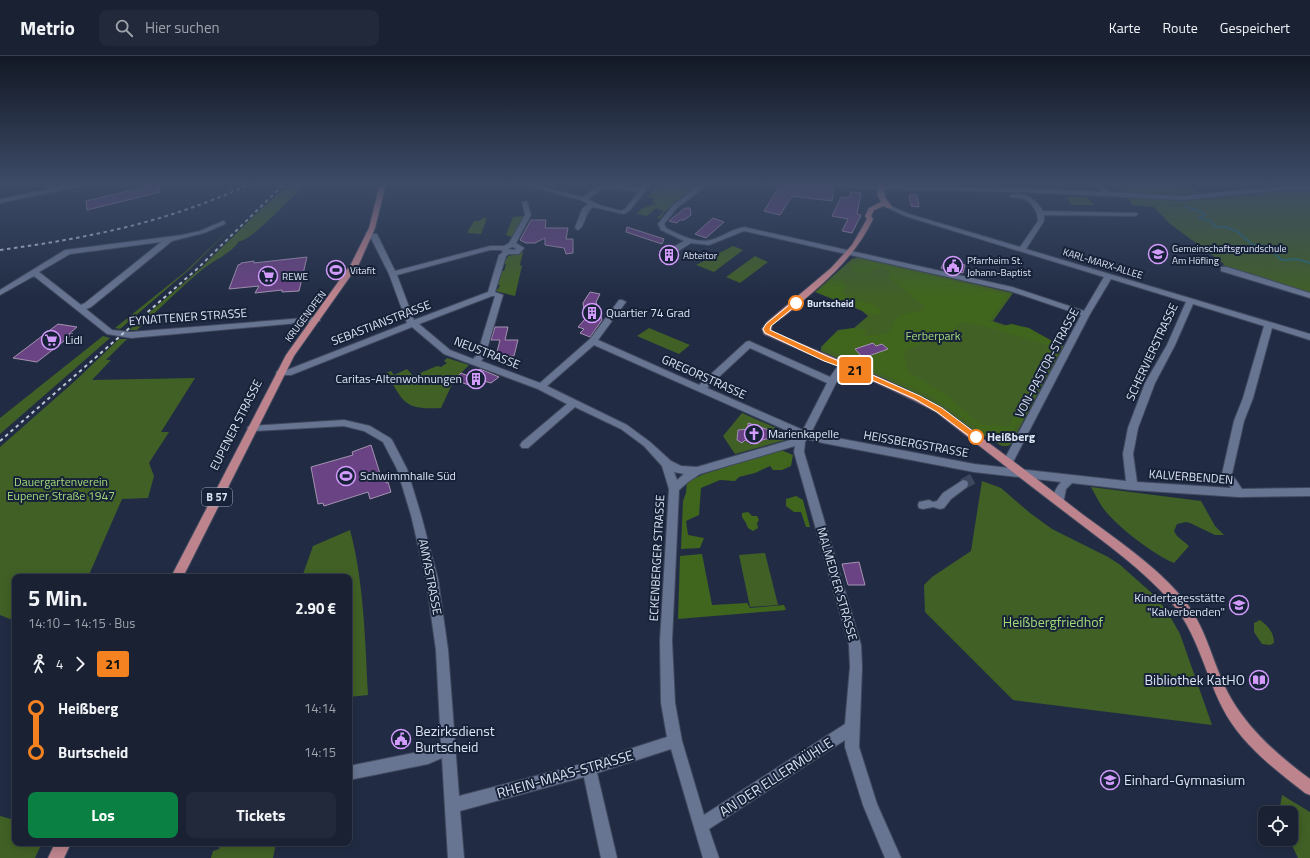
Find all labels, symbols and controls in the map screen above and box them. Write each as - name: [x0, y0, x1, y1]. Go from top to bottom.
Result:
- search box: [99, 10, 379, 46]
- text: Metrio: [20, 13, 75, 42]
- text: Hier suchen: [145, 16, 220, 39]
- icon: search: [113, 17, 135, 39]
- text: Karte: [1109, 17, 1141, 38]
- text: Route: [1163, 17, 1198, 38]
- text: Gespeichert: [1220, 17, 1290, 38]
- place label: Gemeinschaftsgrundschule Am Höfling: [1172, 241, 1287, 268]
- school or university icon: Gemeinschaftsgrundschule Am Höfling: [1147, 243, 1169, 265]
- building icon: Abteitor: [658, 244, 680, 266]
- street label: KARL-MARX-ALLEE: [1061, 244, 1145, 283]
- place label: Abteitor: [683, 248, 718, 263]
- place label: Pfarrheim St. Johann-Baptist: [967, 253, 1031, 280]
- public building icon: Pfarrheim St. Johann-Baptist: [942, 255, 964, 277]
- sports icon: Vitafit: [325, 259, 347, 281]
- place label: Vitafit: [350, 263, 376, 278]
- supermarket icon: REWE: [257, 265, 279, 287]
- place label: REWE: [282, 269, 309, 284]
- street label: KRUGENOFEN: [281, 287, 330, 345]
- street label: SEBASTIANSTRASSE: [328, 295, 434, 350]
- marker: Burtscheid: [788, 295, 804, 311]
- place label: Burtscheid: [807, 296, 854, 311]
- street label: SCHERVIERSTRASSE: [1121, 299, 1183, 404]
- building icon: Quartier 74 Grad: [581, 302, 603, 324]
- street label: EYNATTENER STRASSE: [128, 303, 248, 330]
- place label: Quartier 74 Grad: [606, 303, 690, 322]
- street label: VON-PASTOR-STRASSE: [1010, 304, 1084, 421]
- park label: Ferberpark: [905, 326, 961, 345]
- supermarket icon: Lidl: [40, 329, 62, 351]
- place label: Lidl: [65, 330, 83, 349]
- street label: NEUSTRASSE: [451, 331, 523, 374]
- street label: GREGORSTRASSE: [659, 349, 750, 404]
- line badge: 21: [837, 357, 873, 383]
- text: 21: [847, 359, 863, 380]
- building icon: Caritas-Altenwohnungen: [465, 368, 487, 390]
- place label: Caritas-Altenwohnungen: [335, 369, 462, 388]
- street label: EUPENER STRASSE: [204, 376, 267, 474]
- church icon: Marienkapelle: [743, 423, 765, 445]
- place label: Marienkapelle: [768, 424, 839, 443]
- street label: HEISSBERGSTRASSE: [862, 425, 970, 462]
- place label: Heißberg: [987, 427, 1036, 446]
- marker: Heißberg: [968, 429, 984, 445]
- street label: KALVERBENDEN: [1148, 464, 1234, 489]
- sports icon: Schwimmhalle Süd: [335, 465, 357, 487]
- place label: Schwimmhalle Süd: [360, 466, 456, 485]
- park label: Dauergartenverein Eupener Straße 1947: [7, 472, 115, 505]
- road number: B 57: [202, 488, 232, 506]
- street label: ECKENBERGER STRASSE: [644, 494, 669, 622]
- street label: MALMEDYER STRASSE: [812, 525, 863, 643]
- street label: AMYASTRASSE: [414, 537, 447, 617]
- text: 5 Min.: [28, 581, 88, 615]
- place label: Kindertagesstätte "Kalverbenden": [1134, 588, 1225, 621]
- school or university icon: Kindertagesstätte "Kalverbenden": [1228, 594, 1250, 616]
- text: 2.90 €: [295, 597, 336, 620]
- park label: Heißbergfriedhof: [1003, 611, 1104, 632]
- text: 14:10 – 14:15 · Bus: [28, 613, 135, 633]
- icon: walk: [28, 653, 50, 675]
- icon: forward: [69, 653, 91, 675]
- text: 21: [105, 653, 121, 674]
- text: 4: [56, 654, 63, 674]
- place label: Bibliothek KatHO: [1144, 669, 1245, 690]
- library icon: Bibliothek KatHO: [1248, 669, 1270, 691]
- text: Heißberg: [58, 697, 118, 720]
- text: 14:14: [304, 698, 336, 718]
- place label: Bezirksdienst Burtscheid: [415, 720, 495, 757]
- public building icon: Bezirksdienst Burtscheid: [390, 728, 412, 750]
- street label: AN DER ELLERMÜHLE: [715, 732, 837, 821]
- text: Burtscheid: [58, 741, 128, 764]
- text: 14:15: [304, 742, 336, 762]
- street label: RHEIN-MAAS-STRASSE: [494, 744, 636, 803]
- school or university icon: Einhard-Gymnasium: [1099, 769, 1121, 791]
- place label: Einhard-Gymnasium: [1124, 769, 1245, 790]
- button: Los: [28, 792, 178, 838]
- button: Tickets: [186, 792, 336, 838]
- map controls: [1258, 806, 1298, 846]
- button: locate: [1258, 806, 1298, 846]

